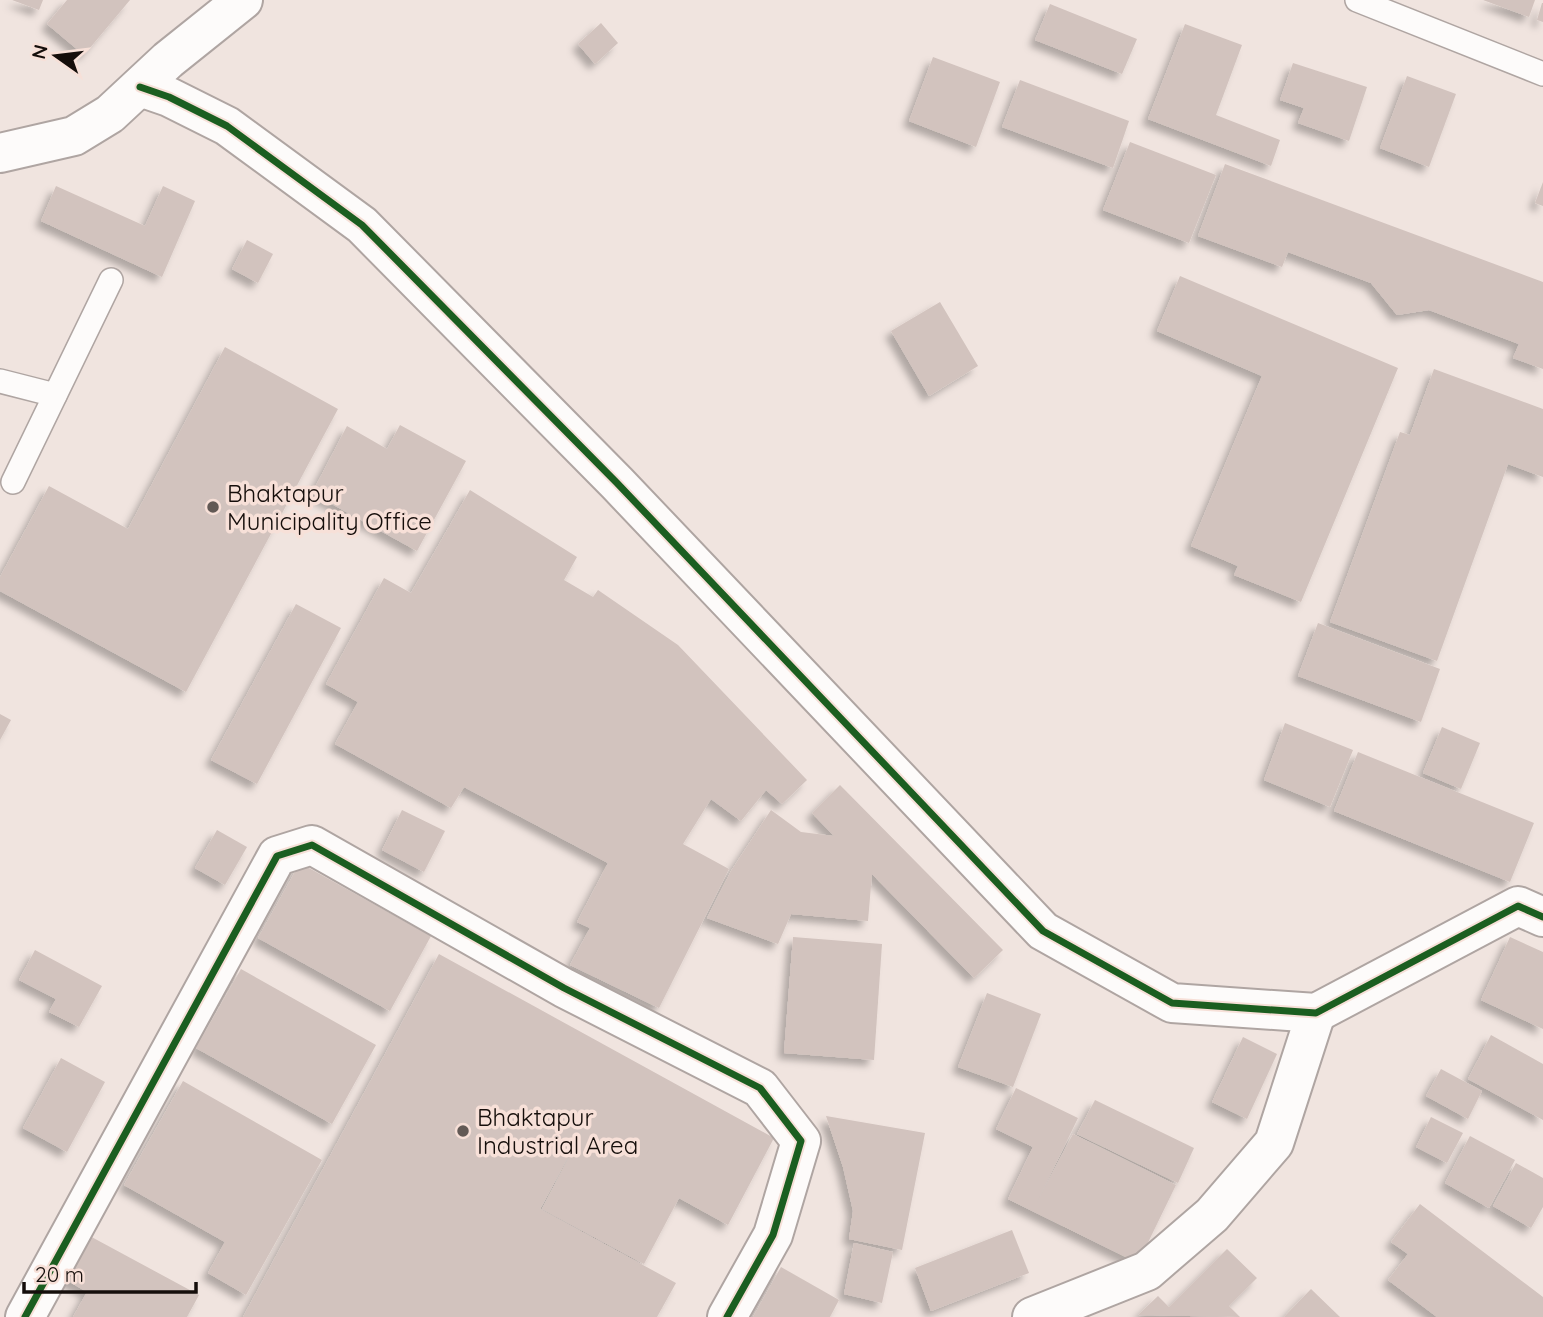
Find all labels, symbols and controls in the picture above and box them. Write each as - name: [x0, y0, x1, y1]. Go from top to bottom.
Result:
- north arrow: [21, 21, 91, 91]
- text: N: [26, 42, 53, 62]
- place label: Bhaktapur Municipality Office: [227, 478, 432, 536]
- marker: Bhaktapur Municipality Office: [205, 499, 221, 515]
- place label: Bhaktapur Industrial Area: [477, 1102, 638, 1160]
- marker: Bhaktapur Industrial Area: [455, 1123, 471, 1139]
- scale bar: [24, 1250, 196, 1294]
- text: 20 m: [35, 1261, 84, 1287]

